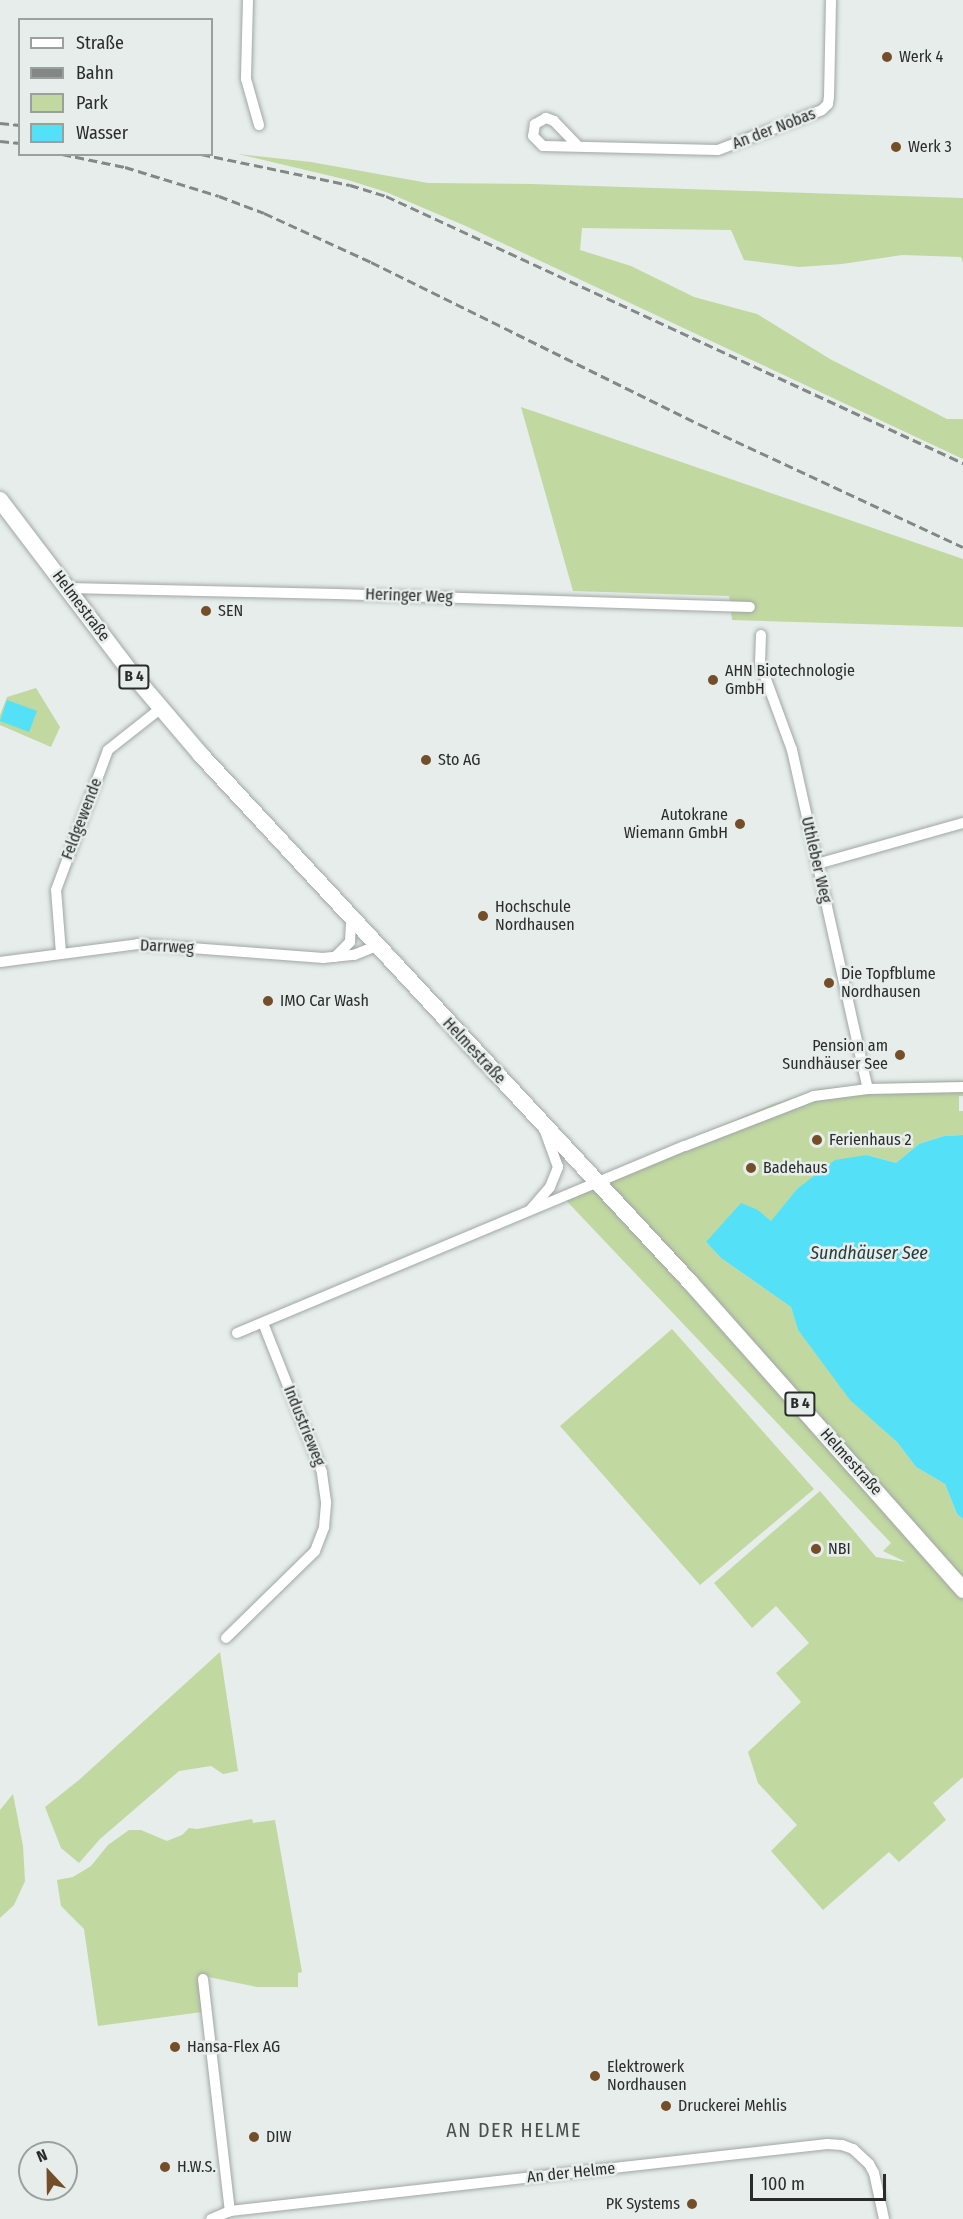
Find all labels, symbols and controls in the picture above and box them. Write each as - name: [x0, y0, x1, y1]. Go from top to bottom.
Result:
- legend: [18, 18, 213, 156]
- text: Straße: [76, 32, 124, 54]
- place label: Werk 4: [899, 47, 943, 67]
- marker: Werk 4: [880, 50, 894, 64]
- text: Bahn: [76, 62, 114, 84]
- text: Park: [76, 92, 108, 114]
- street label: An der Nobas: [730, 104, 818, 154]
- text: Wasser: [76, 122, 128, 144]
- place label: Werk 3: [908, 137, 952, 157]
- marker: Werk 3: [889, 140, 903, 154]
- street label: Helmestraße: [48, 567, 114, 645]
- street label: Heringer Weg: [365, 585, 453, 607]
- place label: SEN: [218, 601, 243, 621]
- marker: SEN: [199, 604, 213, 618]
- place label: AHN Biotechnologie GmbH: [725, 661, 855, 699]
- road number: B 4: [118, 665, 150, 689]
- marker: AHN Biotechnologie GmbH: [706, 673, 720, 687]
- place label: Sto AG: [438, 750, 481, 770]
- marker: Sto AG: [419, 753, 433, 767]
- street label: Feldgewende: [58, 776, 106, 862]
- place label: Autokrane Wiemann GmbH: [624, 805, 728, 843]
- street label: Uthleber Weg: [797, 815, 835, 905]
- marker: Autokrane Wiemann GmbH: [733, 817, 747, 831]
- place label: Hochschule Nordhausen: [495, 897, 575, 935]
- marker: Hochschule Nordhausen: [476, 909, 490, 923]
- street label: Darrweg: [140, 936, 194, 958]
- place label: Die Topfblume Nordhausen: [841, 964, 936, 1002]
- marker: Die Topfblume Nordhausen: [822, 976, 836, 990]
- place label: IMO Car Wash: [280, 991, 369, 1011]
- marker: IMO Car Wash: [261, 994, 275, 1008]
- street label: Helmestraße: [439, 1014, 509, 1088]
- place label: Pension am Sundhäuser See: [782, 1036, 888, 1074]
- marker: Pension am Sundhäuser See: [893, 1048, 907, 1062]
- place label: Ferienhaus 2: [829, 1130, 912, 1150]
- marker: Ferienhaus 2: [810, 1133, 824, 1147]
- place label: Badehaus: [763, 1158, 828, 1178]
- marker: Badehaus: [744, 1161, 758, 1175]
- water label: Sundhäuser See: [810, 1242, 928, 1264]
- street label: Industrieweg: [279, 1383, 329, 1469]
- road number: B 4: [784, 1392, 816, 1416]
- street label: Helmestraße: [816, 1425, 886, 1499]
- place label: NBI: [828, 1539, 851, 1559]
- marker: NBI: [809, 1542, 823, 1556]
- place label: Hansa-Flex AG: [187, 2037, 280, 2057]
- marker: Hansa-Flex AG: [168, 2040, 182, 2054]
- place label: Elektrowerk Nordhausen: [607, 2057, 687, 2095]
- marker: Elektrowerk Nordhausen: [588, 2069, 602, 2083]
- place label: Druckerei Mehlis: [678, 2096, 787, 2116]
- marker: Druckerei Mehlis: [659, 2099, 673, 2113]
- district label: AN DER HELME: [446, 2118, 582, 2142]
- place label: DIW: [266, 2127, 291, 2147]
- marker: DIW: [247, 2130, 261, 2144]
- north arrow: [18, 2141, 78, 2201]
- text: N: [34, 2145, 50, 2166]
- place label: H.W.S.: [177, 2157, 216, 2177]
- street label: An der Helme: [526, 2159, 616, 2187]
- marker: H.W.S.: [158, 2160, 172, 2174]
- scale bar: [753, 2162, 890, 2200]
- text: 100 m: [761, 2173, 805, 2195]
- place label: PK Systems: [606, 2194, 680, 2214]
- marker: PK Systems: [685, 2197, 699, 2211]

